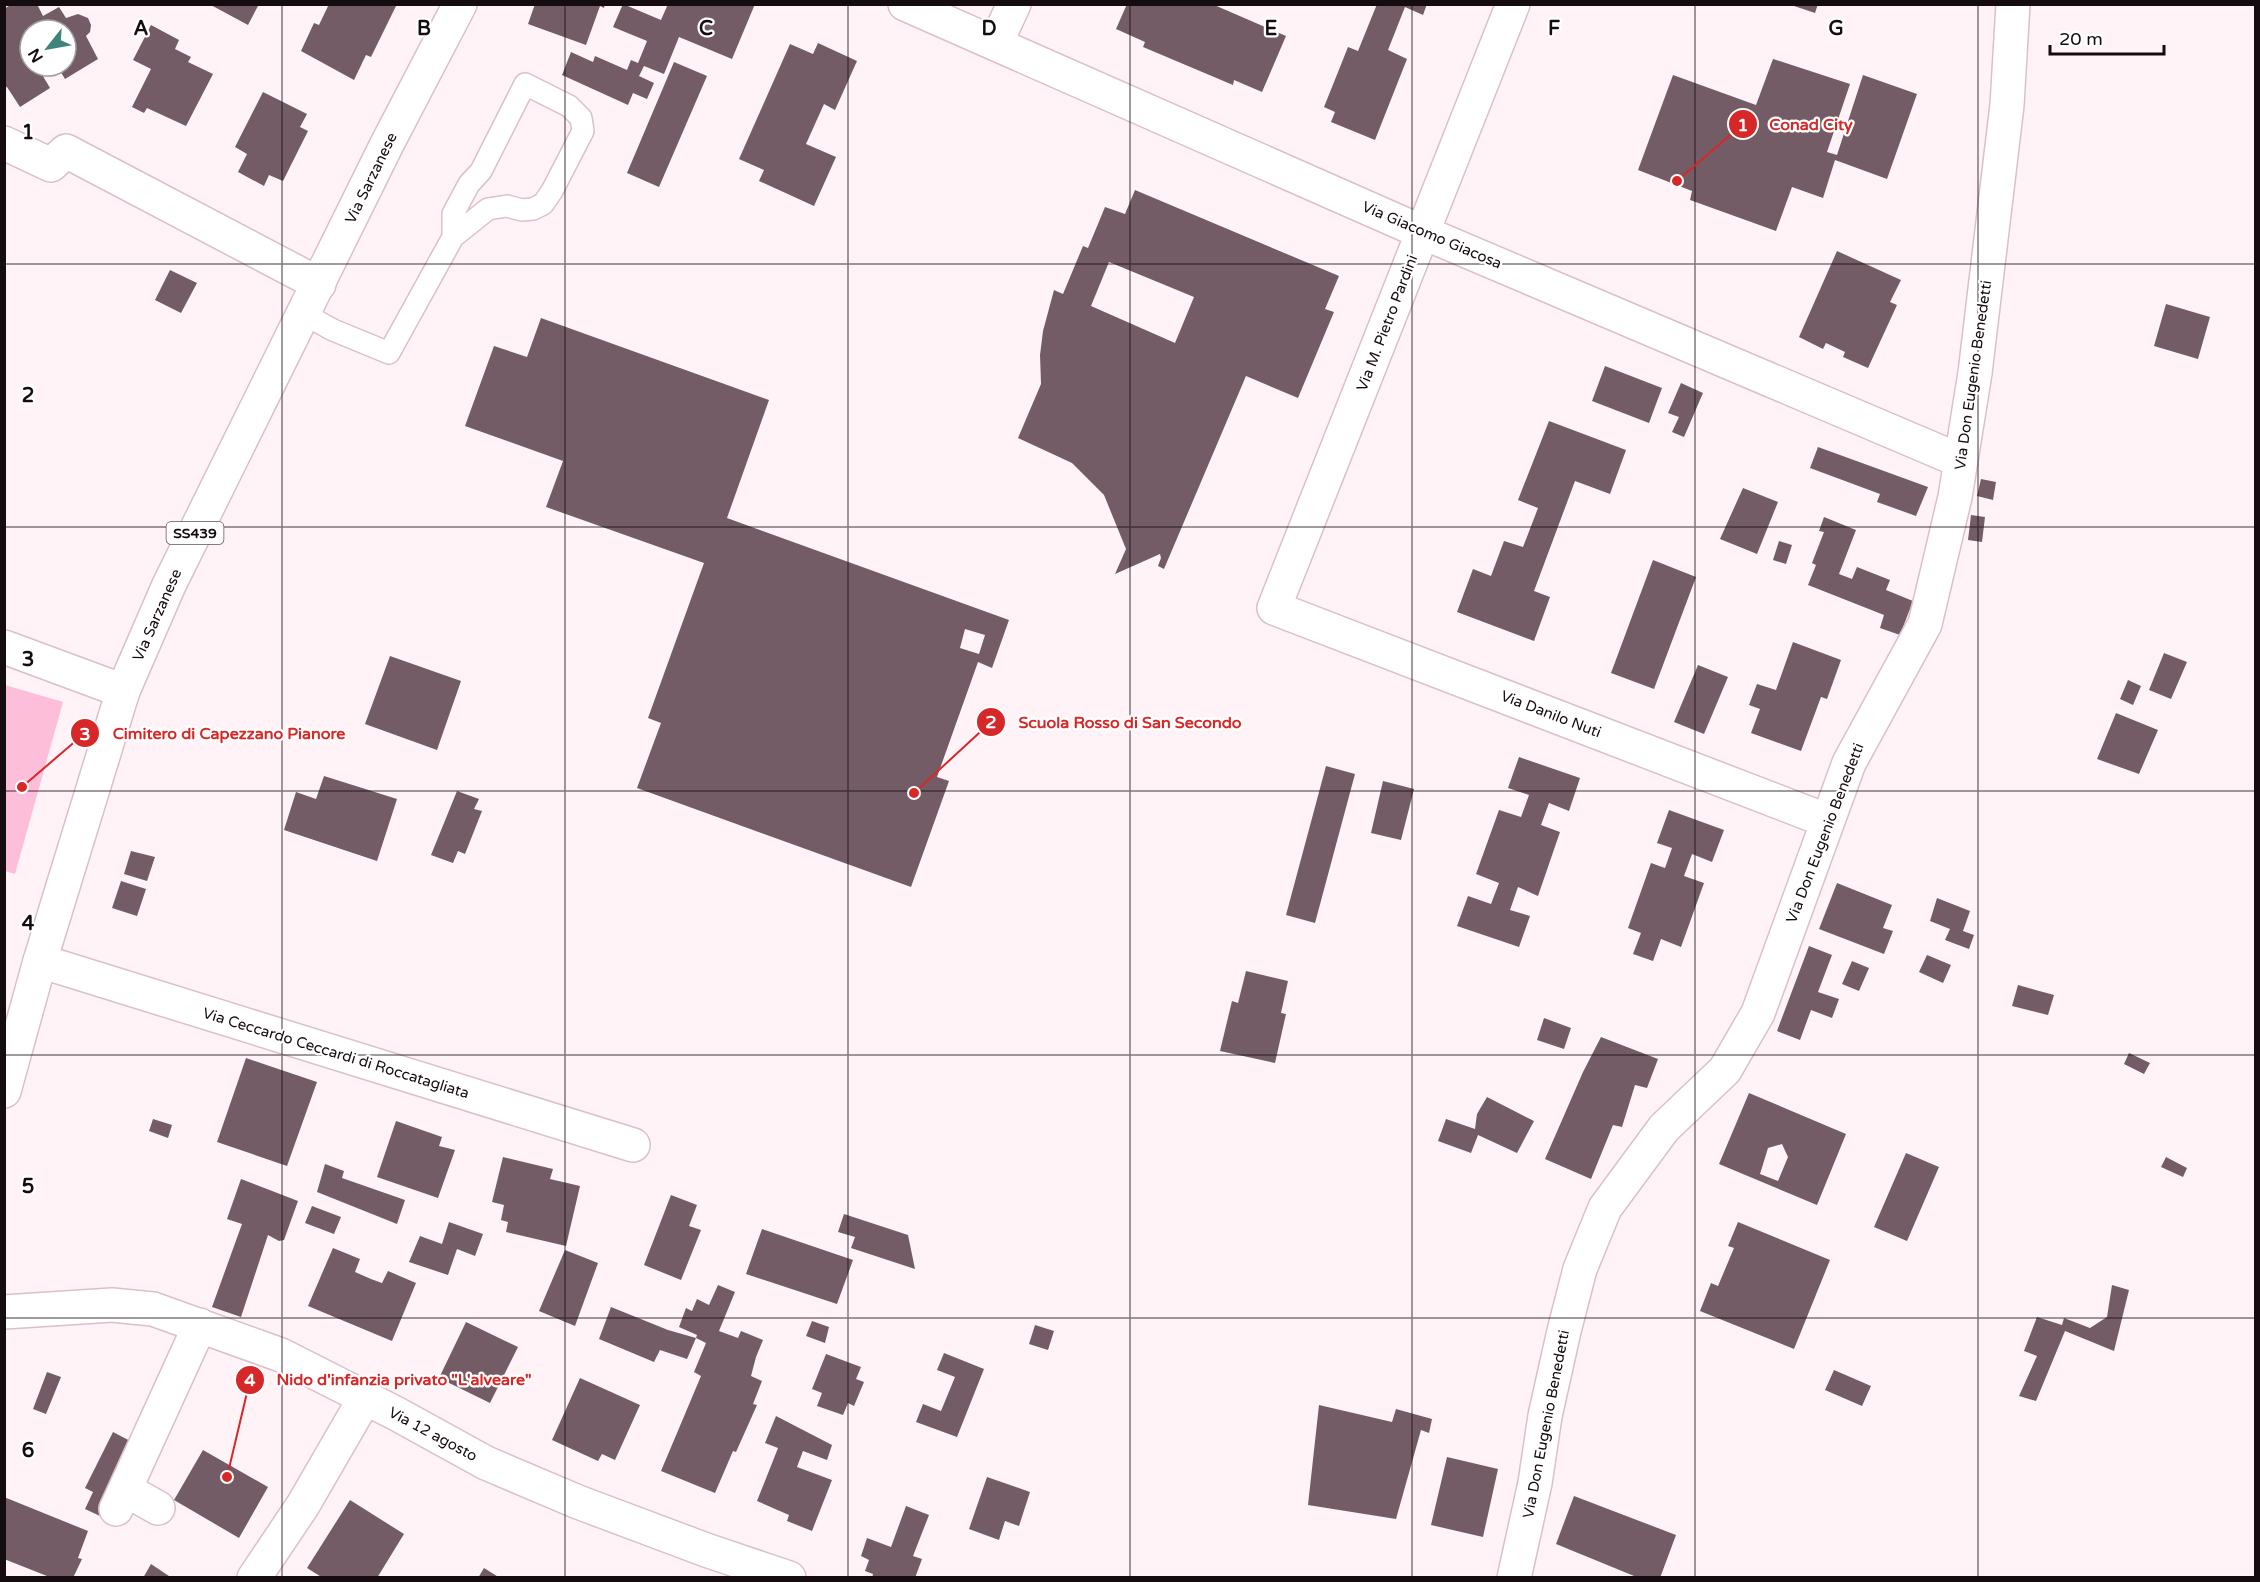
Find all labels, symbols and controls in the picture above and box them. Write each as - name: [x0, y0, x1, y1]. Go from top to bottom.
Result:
- text: A: [134, 17, 149, 41]
- text: B: [417, 17, 431, 41]
- text: C: [699, 17, 713, 41]
- text: D: [981, 17, 997, 41]
- text: E: [1265, 17, 1278, 41]
- text: F: [1548, 17, 1560, 41]
- text: G: [1828, 17, 1844, 41]
- north arrow: [18, 18, 78, 78]
- scale bar: [2050, 18, 2164, 56]
- text: 20 m: [2059, 28, 2103, 50]
- text: N: [24, 45, 48, 66]
- callout: Conad City: [1728, 107, 1865, 141]
- text: 1: [1737, 114, 1749, 136]
- text: Conad City: [1769, 115, 1853, 135]
- text: 1: [22, 121, 34, 145]
- street label: Via Sarzanese: [341, 130, 401, 226]
- street label: Via Giacomo Giacosa: [1359, 197, 1505, 273]
- street label: Via M. Pietro Pardini: [1353, 252, 1421, 394]
- street label: Via Don Eugenio Benedetti: [1951, 279, 1995, 471]
- text: 2: [22, 384, 34, 408]
- road number: SS439: [166, 522, 224, 544]
- street label: Via Sarzanese: [129, 566, 185, 664]
- text: 3: [22, 648, 34, 672]
- street label: Via Danilo Nuti: [1498, 687, 1604, 741]
- callout: Scuola Rosso di San Secondo: [976, 705, 1253, 739]
- text: 2: [985, 711, 997, 733]
- text: Scuola Rosso di San Secondo: [1018, 713, 1242, 733]
- callout: Cimitero di Capezzano Pianore: [70, 716, 357, 750]
- text: 3: [79, 723, 91, 745]
- text: Cimitero di Capezzano Pianore: [113, 724, 345, 744]
- street label: Via Don Eugenio Benedetti: [1782, 740, 1868, 926]
- text: 4: [22, 912, 35, 936]
- street label: Via Ceccardo Ceccardi di Roccatagliata: [201, 1004, 471, 1102]
- text: 5: [22, 1175, 34, 1199]
- street label: Via Don Eugenio Benedetti: [1519, 1328, 1573, 1520]
- callout: Nido d'infanzia privato "L'alveare": [235, 1363, 544, 1397]
- text: 4: [244, 1369, 256, 1391]
- text: Nido d'infanzia privato "L'alveare": [276, 1370, 532, 1390]
- street label: Via 12 agosto: [386, 1403, 480, 1465]
- text: 6: [22, 1439, 34, 1463]

